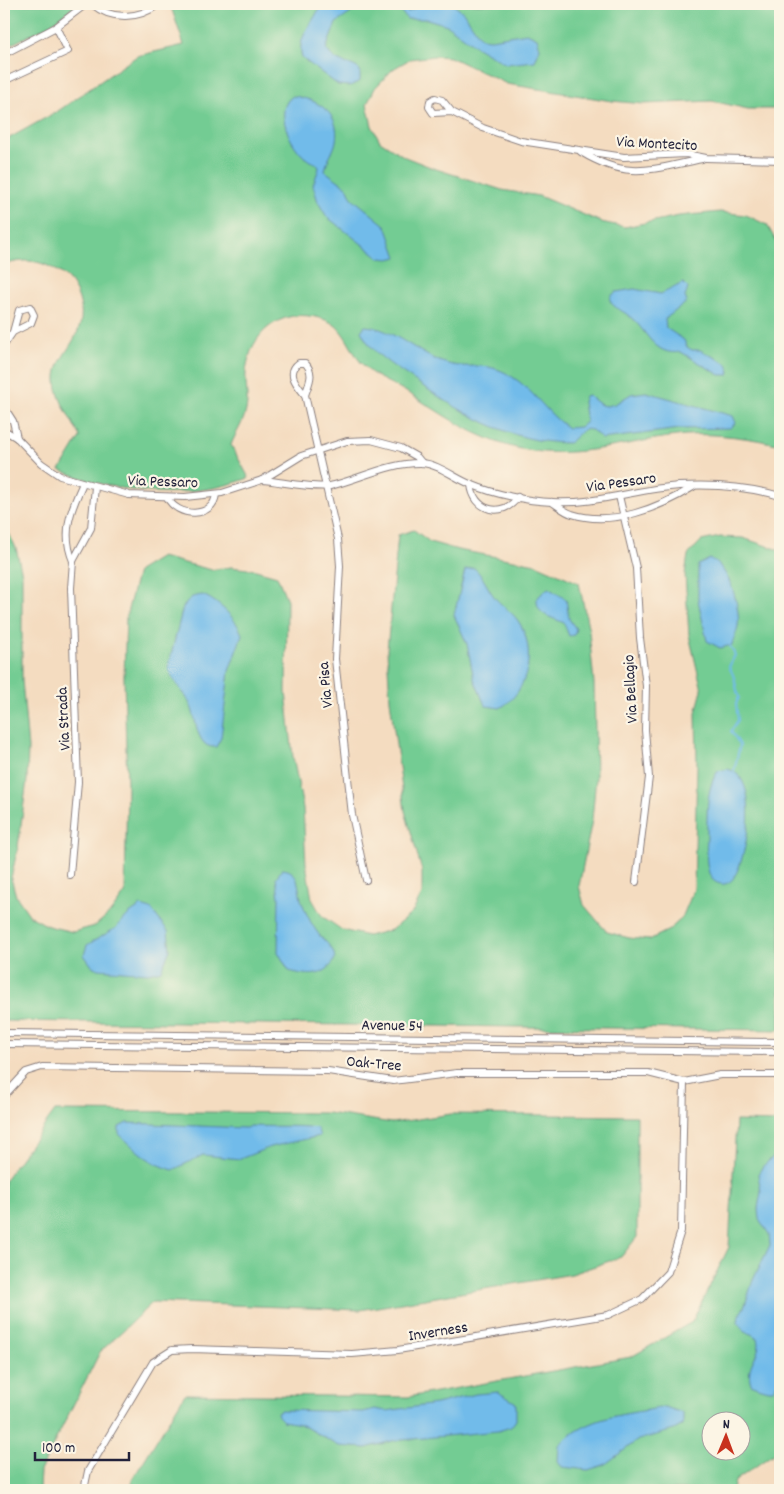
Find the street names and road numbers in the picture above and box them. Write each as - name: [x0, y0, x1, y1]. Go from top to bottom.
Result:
- street label: Via Montecito: [616, 131, 698, 158]
- street label: Via Pessaro: [585, 467, 658, 500]
- street label: Via Pessaro: [127, 470, 198, 495]
- street label: Via Bellagio: [618, 654, 645, 724]
- street label: Via Pisa: [313, 660, 340, 709]
- street label: Via Strada: [51, 686, 78, 751]
- street label: Avenue 54: [361, 1014, 423, 1039]
- street label: Oak-Tree: [345, 1051, 402, 1078]
- street label: Inverness: [407, 1316, 470, 1349]

